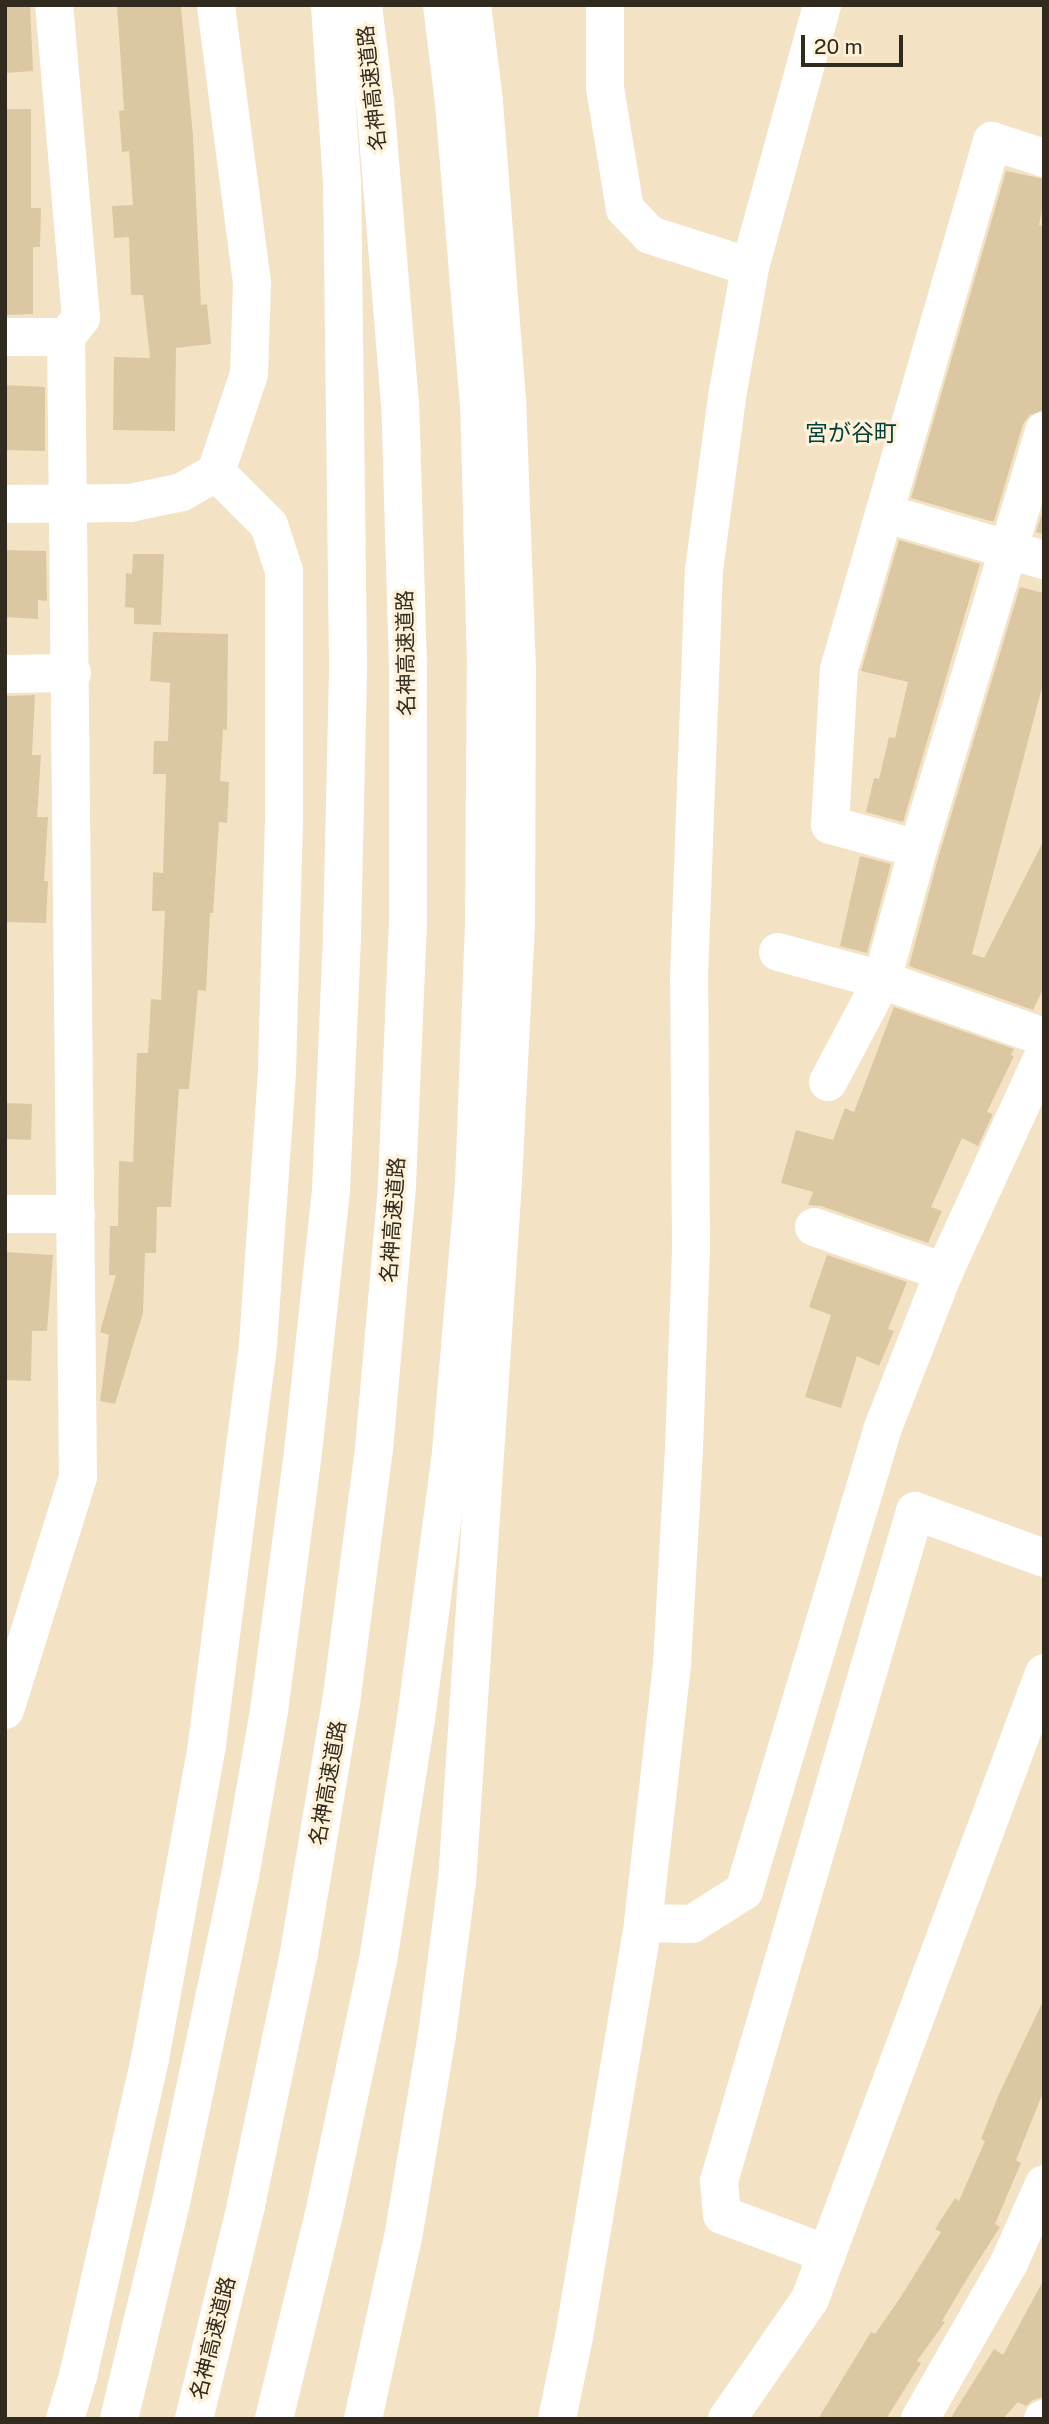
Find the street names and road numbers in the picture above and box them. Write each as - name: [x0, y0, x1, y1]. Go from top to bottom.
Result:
- street label: 名神高速道路: [353, 24, 391, 152]
- street label: 名神高速道路: [392, 590, 420, 716]
- street label: 名神高速道路: [376, 1156, 410, 1284]
- street label: 名神高速道路: [305, 1719, 351, 1847]
- street label: 名神高速道路: [186, 2274, 240, 2402]

